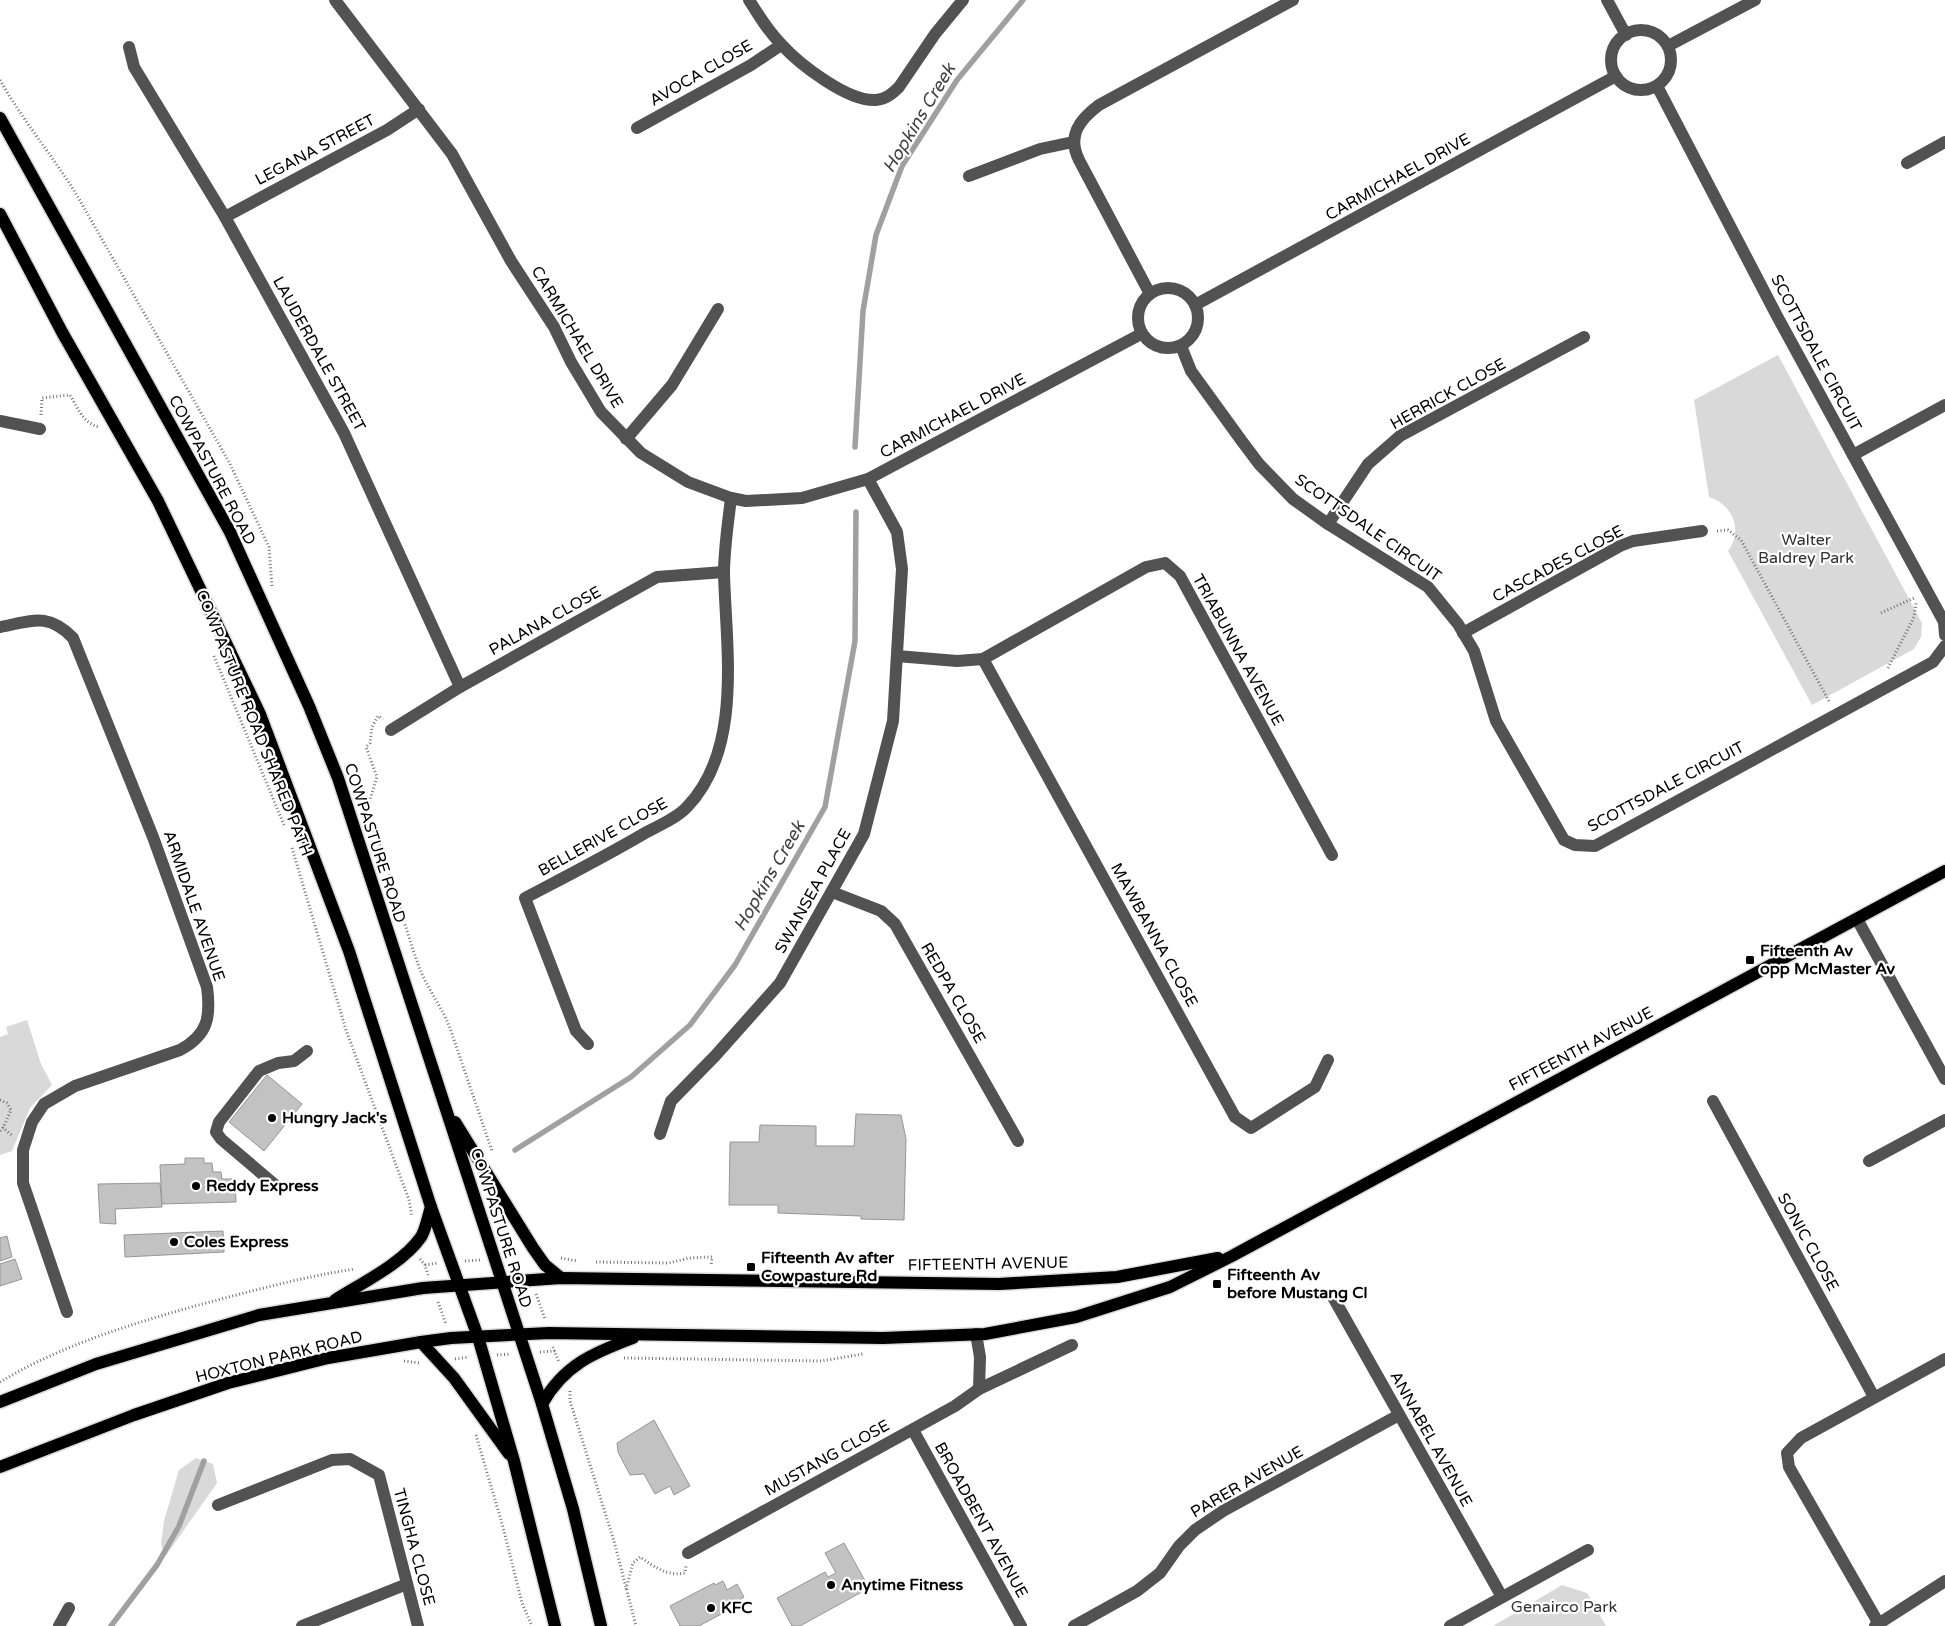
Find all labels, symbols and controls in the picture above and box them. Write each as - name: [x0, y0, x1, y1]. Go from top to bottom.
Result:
- street label: AVOCA CLOSE: [646, 35, 756, 111]
- water label: Hopkins Creek: [878, 58, 961, 177]
- street label: LEGANA STREET: [252, 110, 379, 190]
- street label: CARMICHAEL DRIVE: [1322, 129, 1474, 225]
- street label: CARMICHAEL DRIVE: [527, 262, 627, 412]
- street label: SCOTTSDALE CIRCUIT: [1766, 271, 1866, 435]
- street label: LAUDERDALE STREET: [268, 273, 370, 435]
- street label: HERRICK CLOSE: [1387, 354, 1509, 434]
- street label: CARMICHAEL DRIVE: [877, 369, 1029, 463]
- street label: COWPASTURE ROAD: [164, 392, 260, 548]
- street label: SCOTTSDALE CIRCUIT: [1291, 470, 1445, 586]
- street label: CASCADES CLOSE: [1489, 521, 1627, 607]
- park label: Walter Baldrey Park: [1758, 530, 1854, 568]
- street label: TRIABUNNA AVENUE: [1188, 571, 1288, 729]
- street label: PALANA CLOSE: [485, 582, 605, 660]
- street label: COWPASTURE ROAD SHARED PATH: [191, 587, 317, 859]
- street label: SCOTTSDALE CIRCUIT: [1584, 737, 1748, 837]
- street label: COWPASTURE ROAD: [340, 761, 410, 925]
- street label: BELLERIVE CLOSE: [535, 793, 671, 881]
- water label: Hopkins Creek: [729, 816, 810, 935]
- street label: SWANSEA PLACE: [770, 825, 856, 957]
- street label: ARMIDALE AVENUE: [159, 828, 229, 984]
- street label: MAWBANNA CLOSE: [1106, 859, 1202, 1011]
- street label: REDPA CLOSE: [916, 939, 990, 1047]
- place label: Fifteenth Av opp McMaster Av: [1760, 941, 1896, 979]
- marker: Fifteenth Av opp McMaster Av: [1744, 954, 1756, 966]
- street label: FIFTEENTH AVENUE: [1505, 1002, 1657, 1096]
- place label: Hungry Jack's: [282, 1108, 388, 1128]
- marker: Hungry Jack's: [266, 1112, 278, 1124]
- street label: COWPASTURE ROAD: [466, 1146, 536, 1310]
- place label: Reddy Express: [206, 1176, 319, 1196]
- marker: Reddy Express: [190, 1180, 202, 1192]
- street label: SONIC CLOSE: [1773, 1190, 1843, 1294]
- place label: Coles Express: [184, 1232, 289, 1252]
- marker: Coles Express: [168, 1236, 180, 1248]
- place label: Fifteenth Av after Cowpasture Rd: [761, 1248, 895, 1286]
- street label: FIFTEENTH AVENUE: [907, 1253, 1069, 1275]
- marker: Fifteenth Av after Cowpasture Rd: [745, 1261, 757, 1273]
- place label: Fifteenth Av before Mustang Cl: [1227, 1265, 1367, 1303]
- marker: Fifteenth Av before Mustang Cl: [1211, 1278, 1223, 1290]
- street label: HOXTON PARK ROAD: [193, 1327, 365, 1387]
- street label: ANNABEL AVENUE: [1385, 1368, 1477, 1510]
- street label: MUSTANG CLOSE: [761, 1415, 893, 1501]
- street label: BROADBENT AVENUE: [930, 1439, 1032, 1601]
- street label: PARER AVENUE: [1187, 1442, 1307, 1522]
- street label: TINGHA CLOSE: [389, 1486, 439, 1608]
- place label: Anytime Fitness: [841, 1575, 963, 1595]
- marker: Anytime Fitness: [825, 1579, 837, 1591]
- park label: Genairco Park: [1511, 1597, 1617, 1617]
- place label: KFC: [721, 1598, 752, 1618]
- marker: KFC: [705, 1602, 717, 1614]

